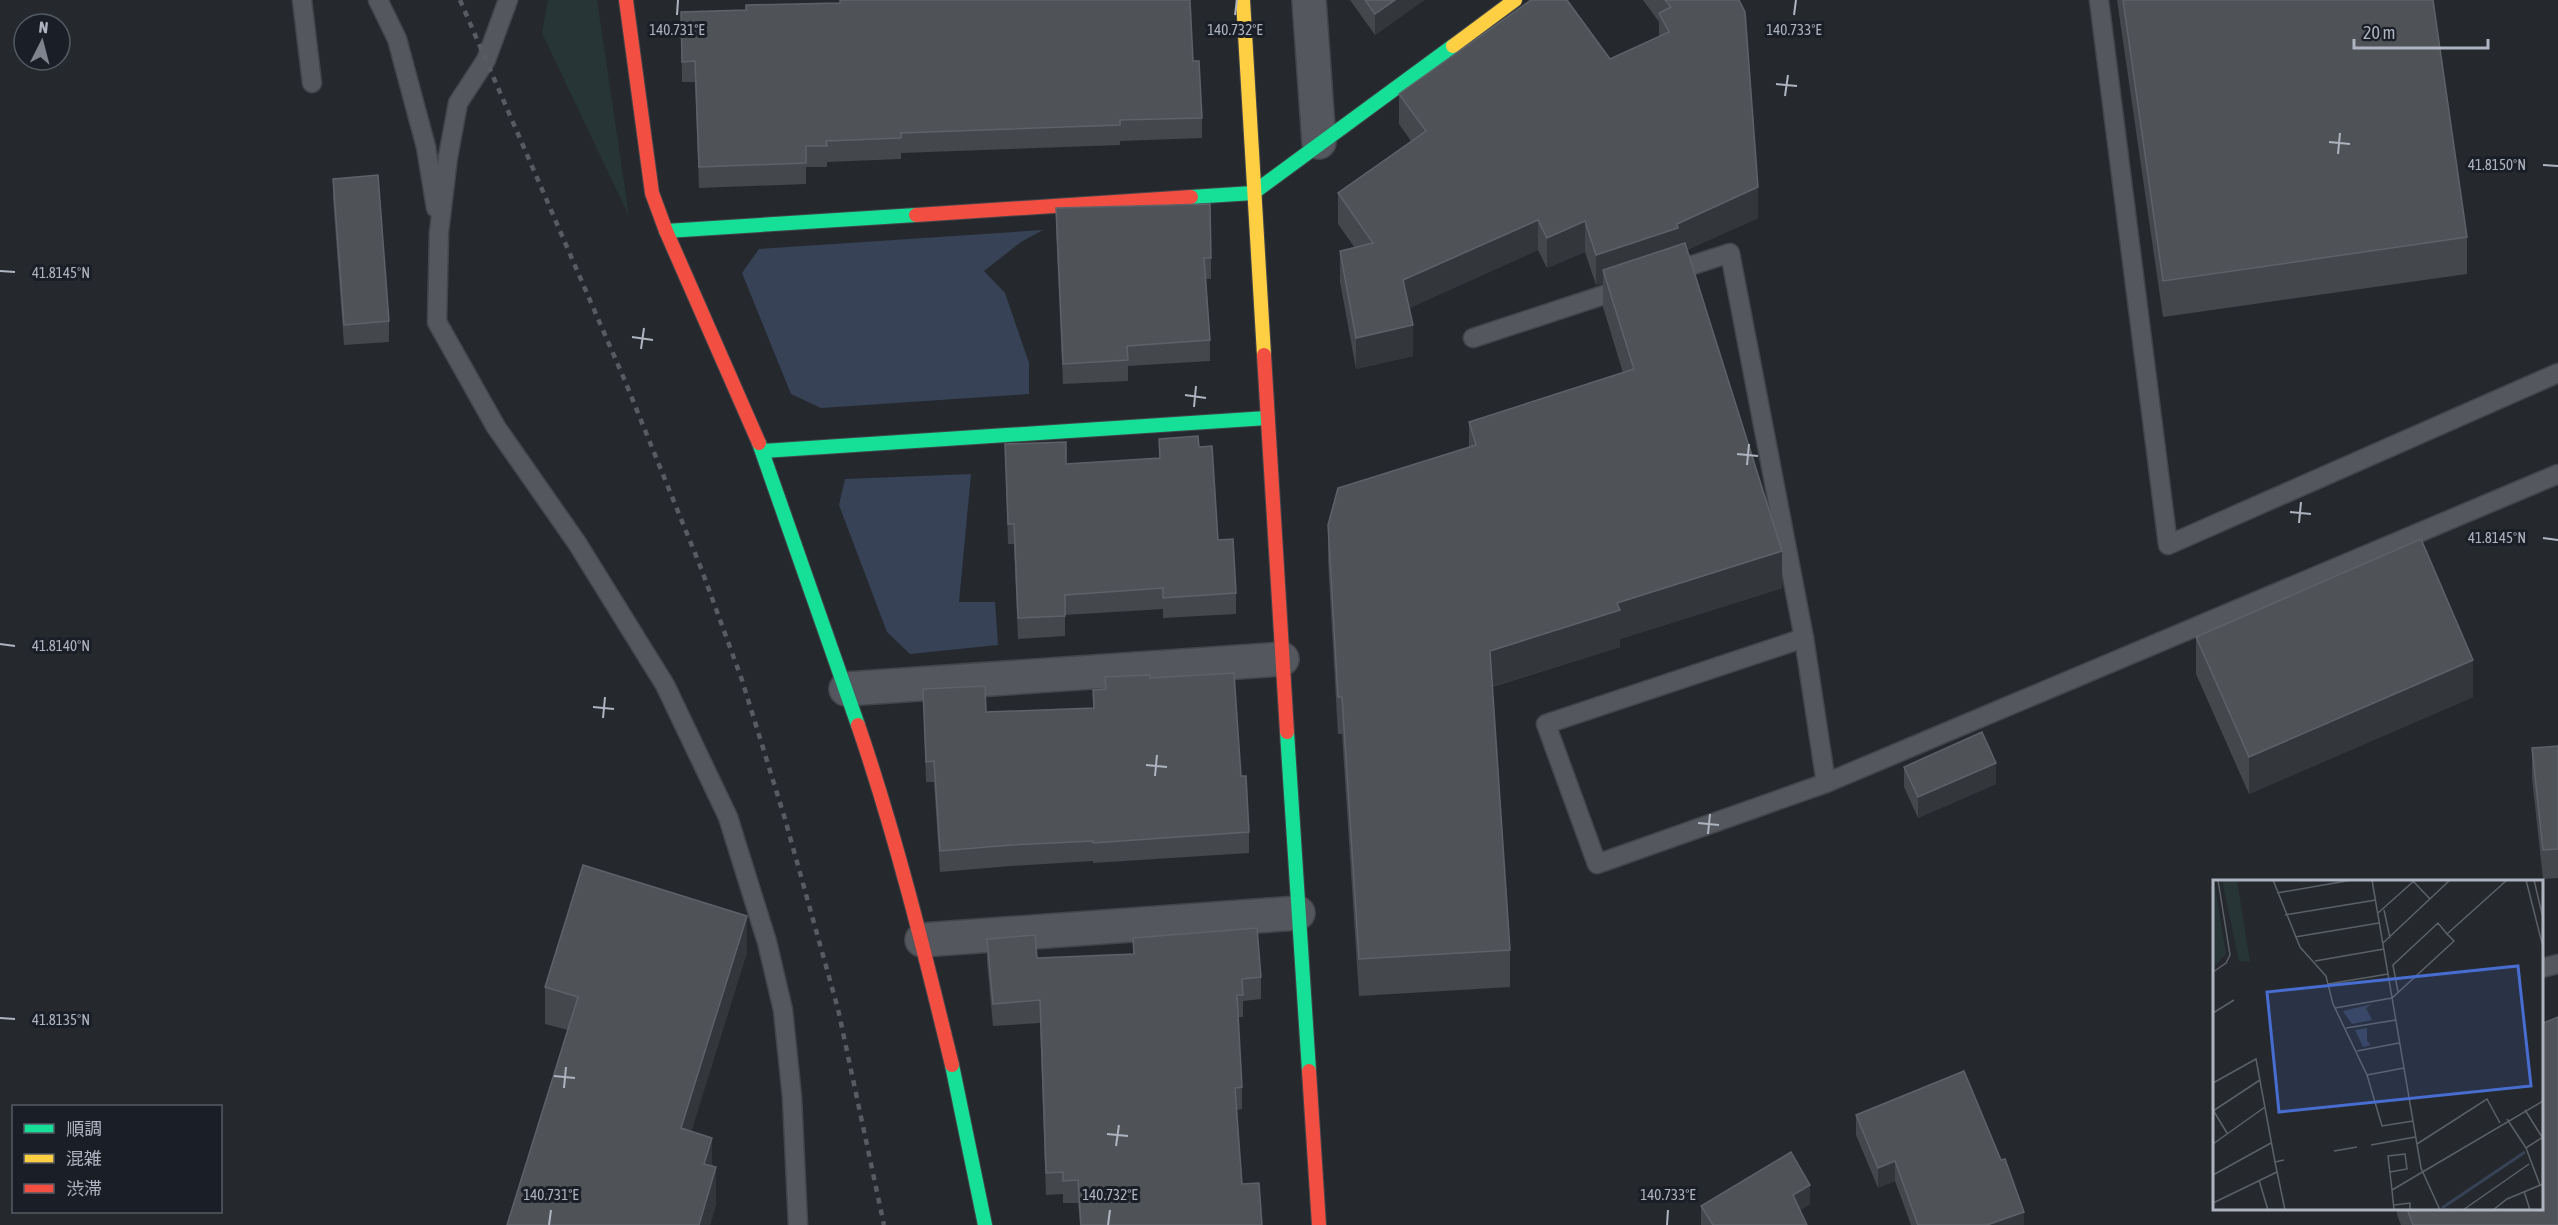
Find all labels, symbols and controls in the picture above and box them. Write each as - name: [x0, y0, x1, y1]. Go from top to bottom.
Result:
- north arrow: [12, 12, 72, 72]
- scale bar: [2354, 12, 2488, 50]
- text: N: [38, 18, 49, 37]
- text: 140.731°E: [649, 21, 705, 38]
- text: 140.732°E: [1207, 21, 1263, 38]
- text: 140.733°E: [1766, 21, 1822, 38]
- text: 20 m: [2363, 22, 2395, 43]
- text: 41.8150°N: [2468, 156, 2526, 173]
- text: 41.8145°N: [32, 264, 90, 281]
- text: 41.8145°N: [2468, 529, 2526, 546]
- text: 41.8140°N: [32, 637, 90, 654]
- inset map: [2213, 880, 2543, 1210]
- text: 41.8135°N: [32, 1011, 90, 1028]
- legend: [12, 1105, 222, 1213]
- text: 順調: [66, 1118, 102, 1139]
- text: 混雑: [66, 1148, 102, 1169]
- text: 渋滞: [66, 1178, 102, 1199]
- text: 140.731°E: [523, 1186, 579, 1203]
- text: 140.732°E: [1082, 1186, 1138, 1203]
- text: 140.733°E: [1640, 1186, 1696, 1203]

